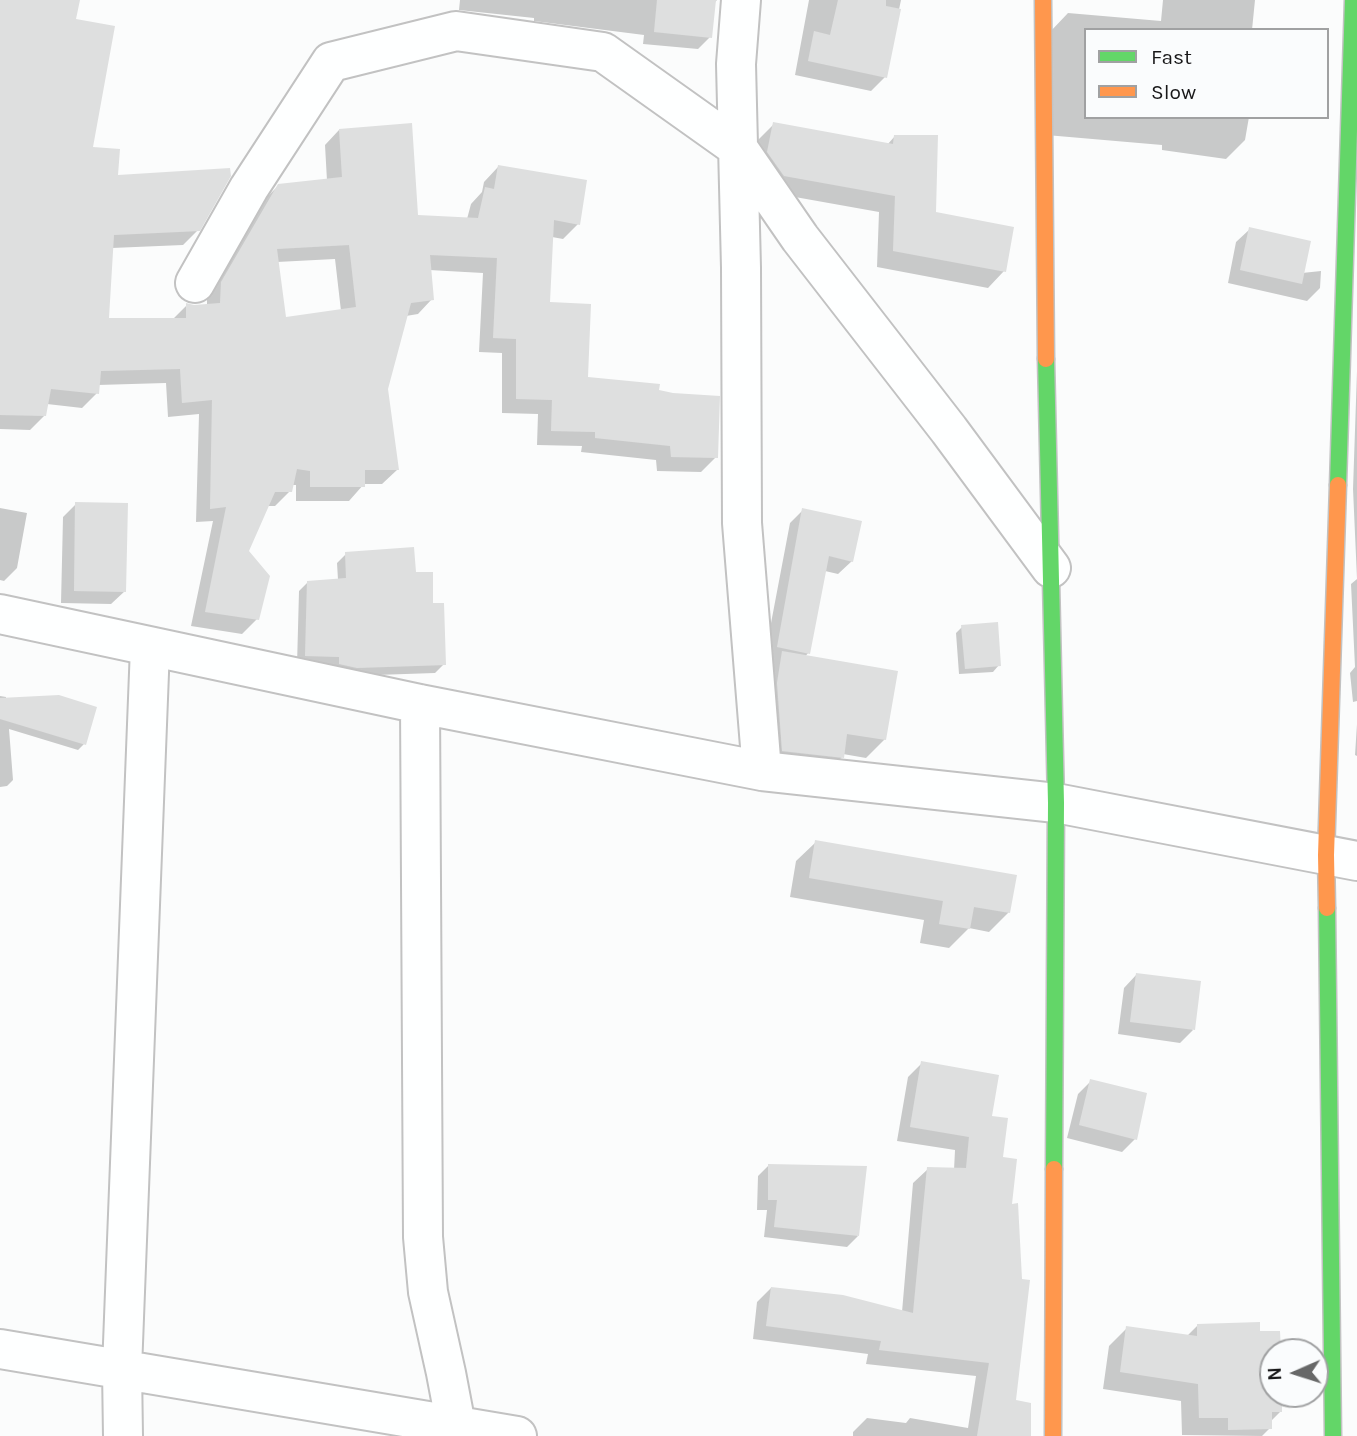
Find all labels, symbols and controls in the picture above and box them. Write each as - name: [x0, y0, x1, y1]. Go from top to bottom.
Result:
- legend: [1084, 28, 1329, 119]
- text: Fast: [1151, 45, 1192, 69]
- text: Slow: [1151, 80, 1196, 104]
- north arrow: [1259, 1338, 1329, 1408]
- text: N: [1264, 1367, 1286, 1381]

